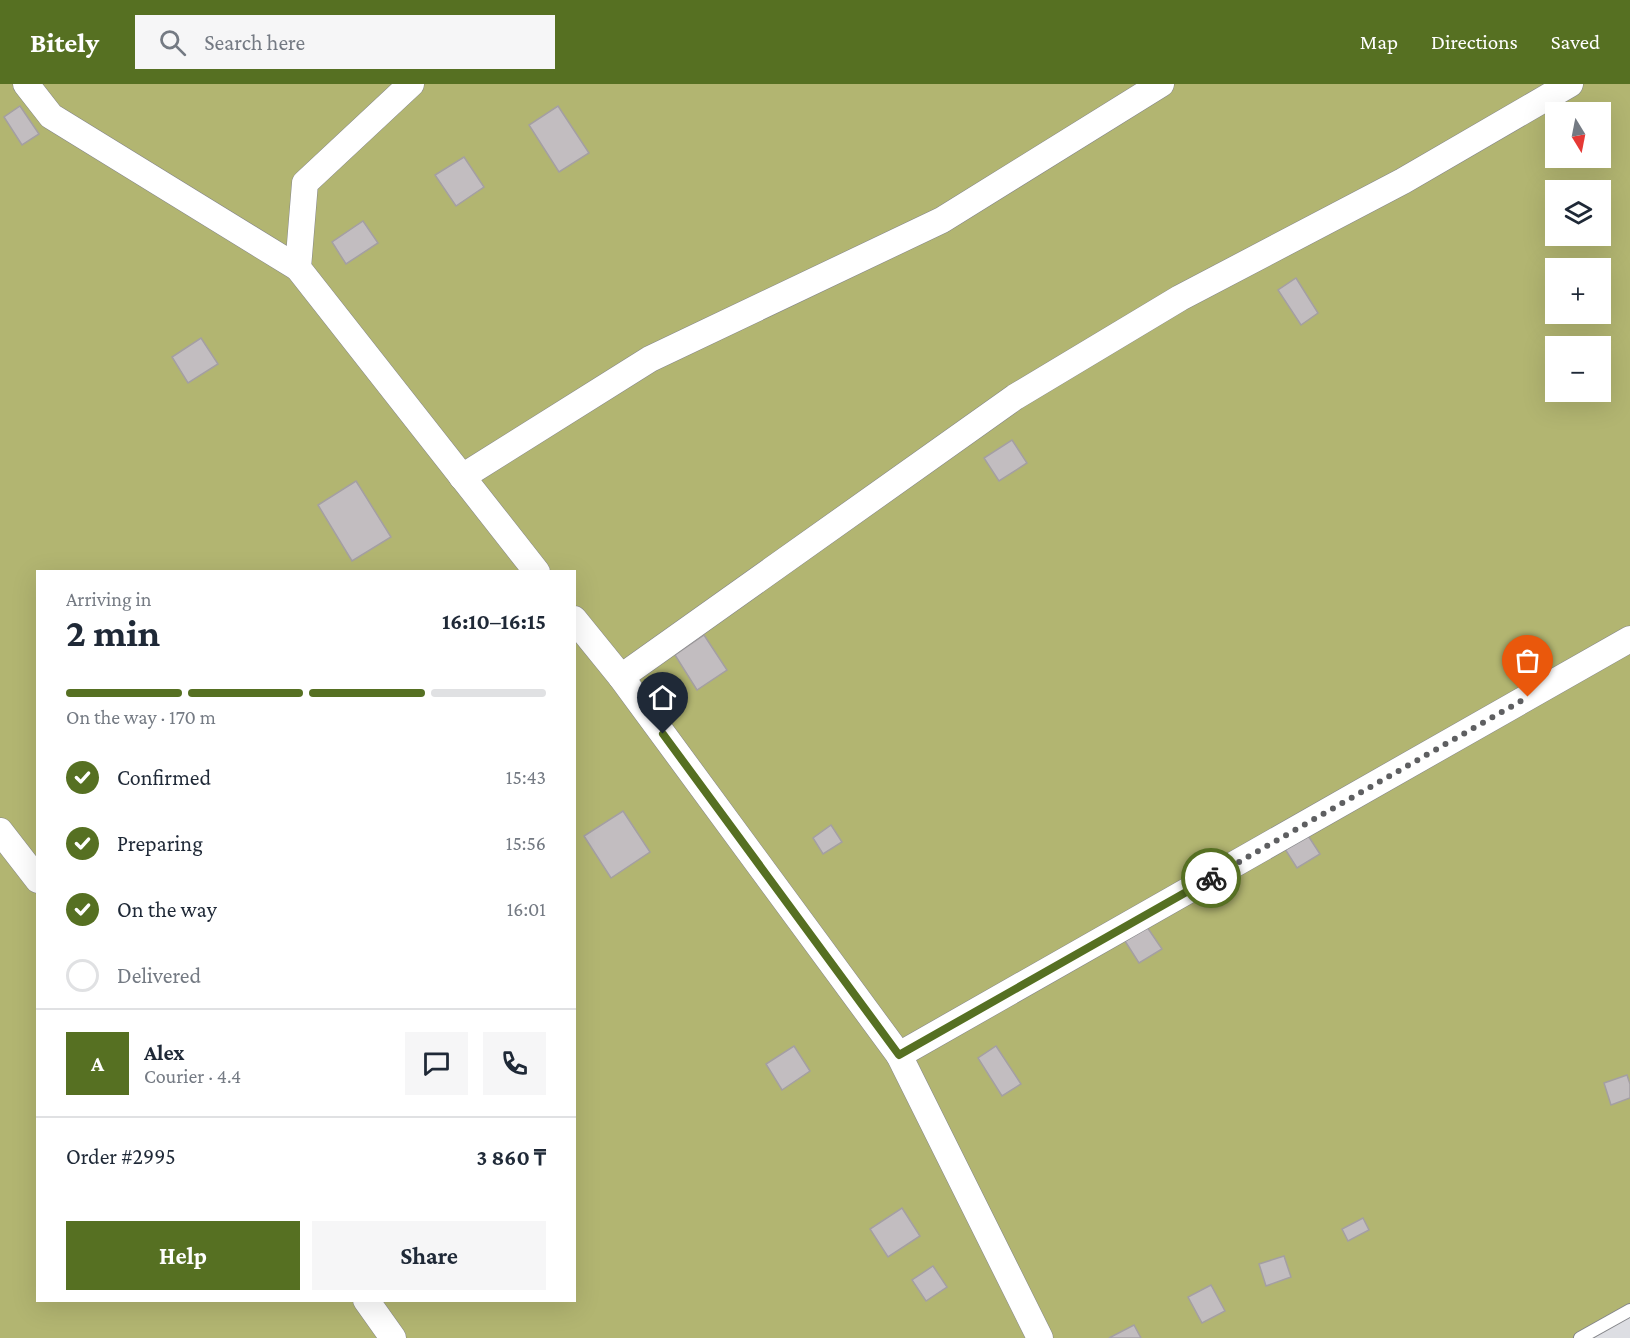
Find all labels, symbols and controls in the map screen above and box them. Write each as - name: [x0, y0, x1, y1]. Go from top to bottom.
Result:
- search box: [135, 15, 555, 69]
- icon: search: [156, 26, 189, 59]
- text: Bitely: [30, 27, 99, 58]
- text: Search here: [204, 30, 305, 55]
- text: Map: [1360, 30, 1398, 54]
- text: Directions: [1431, 30, 1518, 54]
- text: Saved: [1551, 30, 1600, 54]
- north arrow: [1545, 102, 1611, 168]
- map controls: [1545, 102, 1611, 402]
- button: layers: [1545, 180, 1611, 246]
- button: +: [1545, 258, 1611, 324]
- button: −: [1545, 336, 1611, 402]
- text: Arriving in: [66, 588, 151, 610]
- text: 16:10–16:15: [442, 609, 546, 634]
- text: 2 min: [66, 611, 160, 654]
- pin: [1502, 635, 1553, 697]
- icon: bag: [1511, 644, 1544, 677]
- pin: [637, 672, 688, 734]
- icon: home: [646, 681, 679, 714]
- text: On the way · 170 m: [66, 706, 216, 728]
- icon: check: [66, 761, 99, 794]
- text: Confirmed: [117, 765, 211, 790]
- text: 15:43: [506, 766, 546, 788]
- icon: check: [66, 827, 99, 860]
- text: Preparing: [117, 831, 203, 856]
- text: 15:56: [506, 832, 546, 854]
- courier: [1181, 848, 1241, 908]
- icon: bike: [1195, 862, 1228, 895]
- icon: check: [66, 893, 99, 926]
- text: On the way: [117, 897, 217, 922]
- text: 16:01: [507, 898, 546, 920]
- text: Delivered: [117, 963, 201, 988]
- button: chat: [405, 1032, 468, 1095]
- button: phone: [483, 1032, 546, 1095]
- text: Alex: [144, 1040, 185, 1065]
- text: A: [91, 1051, 104, 1076]
- text: Courier · 4.4: [144, 1065, 241, 1087]
- text: Order #2995: [66, 1144, 176, 1169]
- text: 3 860 ₸: [477, 1145, 546, 1170]
- button: Help: [66, 1221, 300, 1290]
- button: Share: [312, 1221, 546, 1290]

